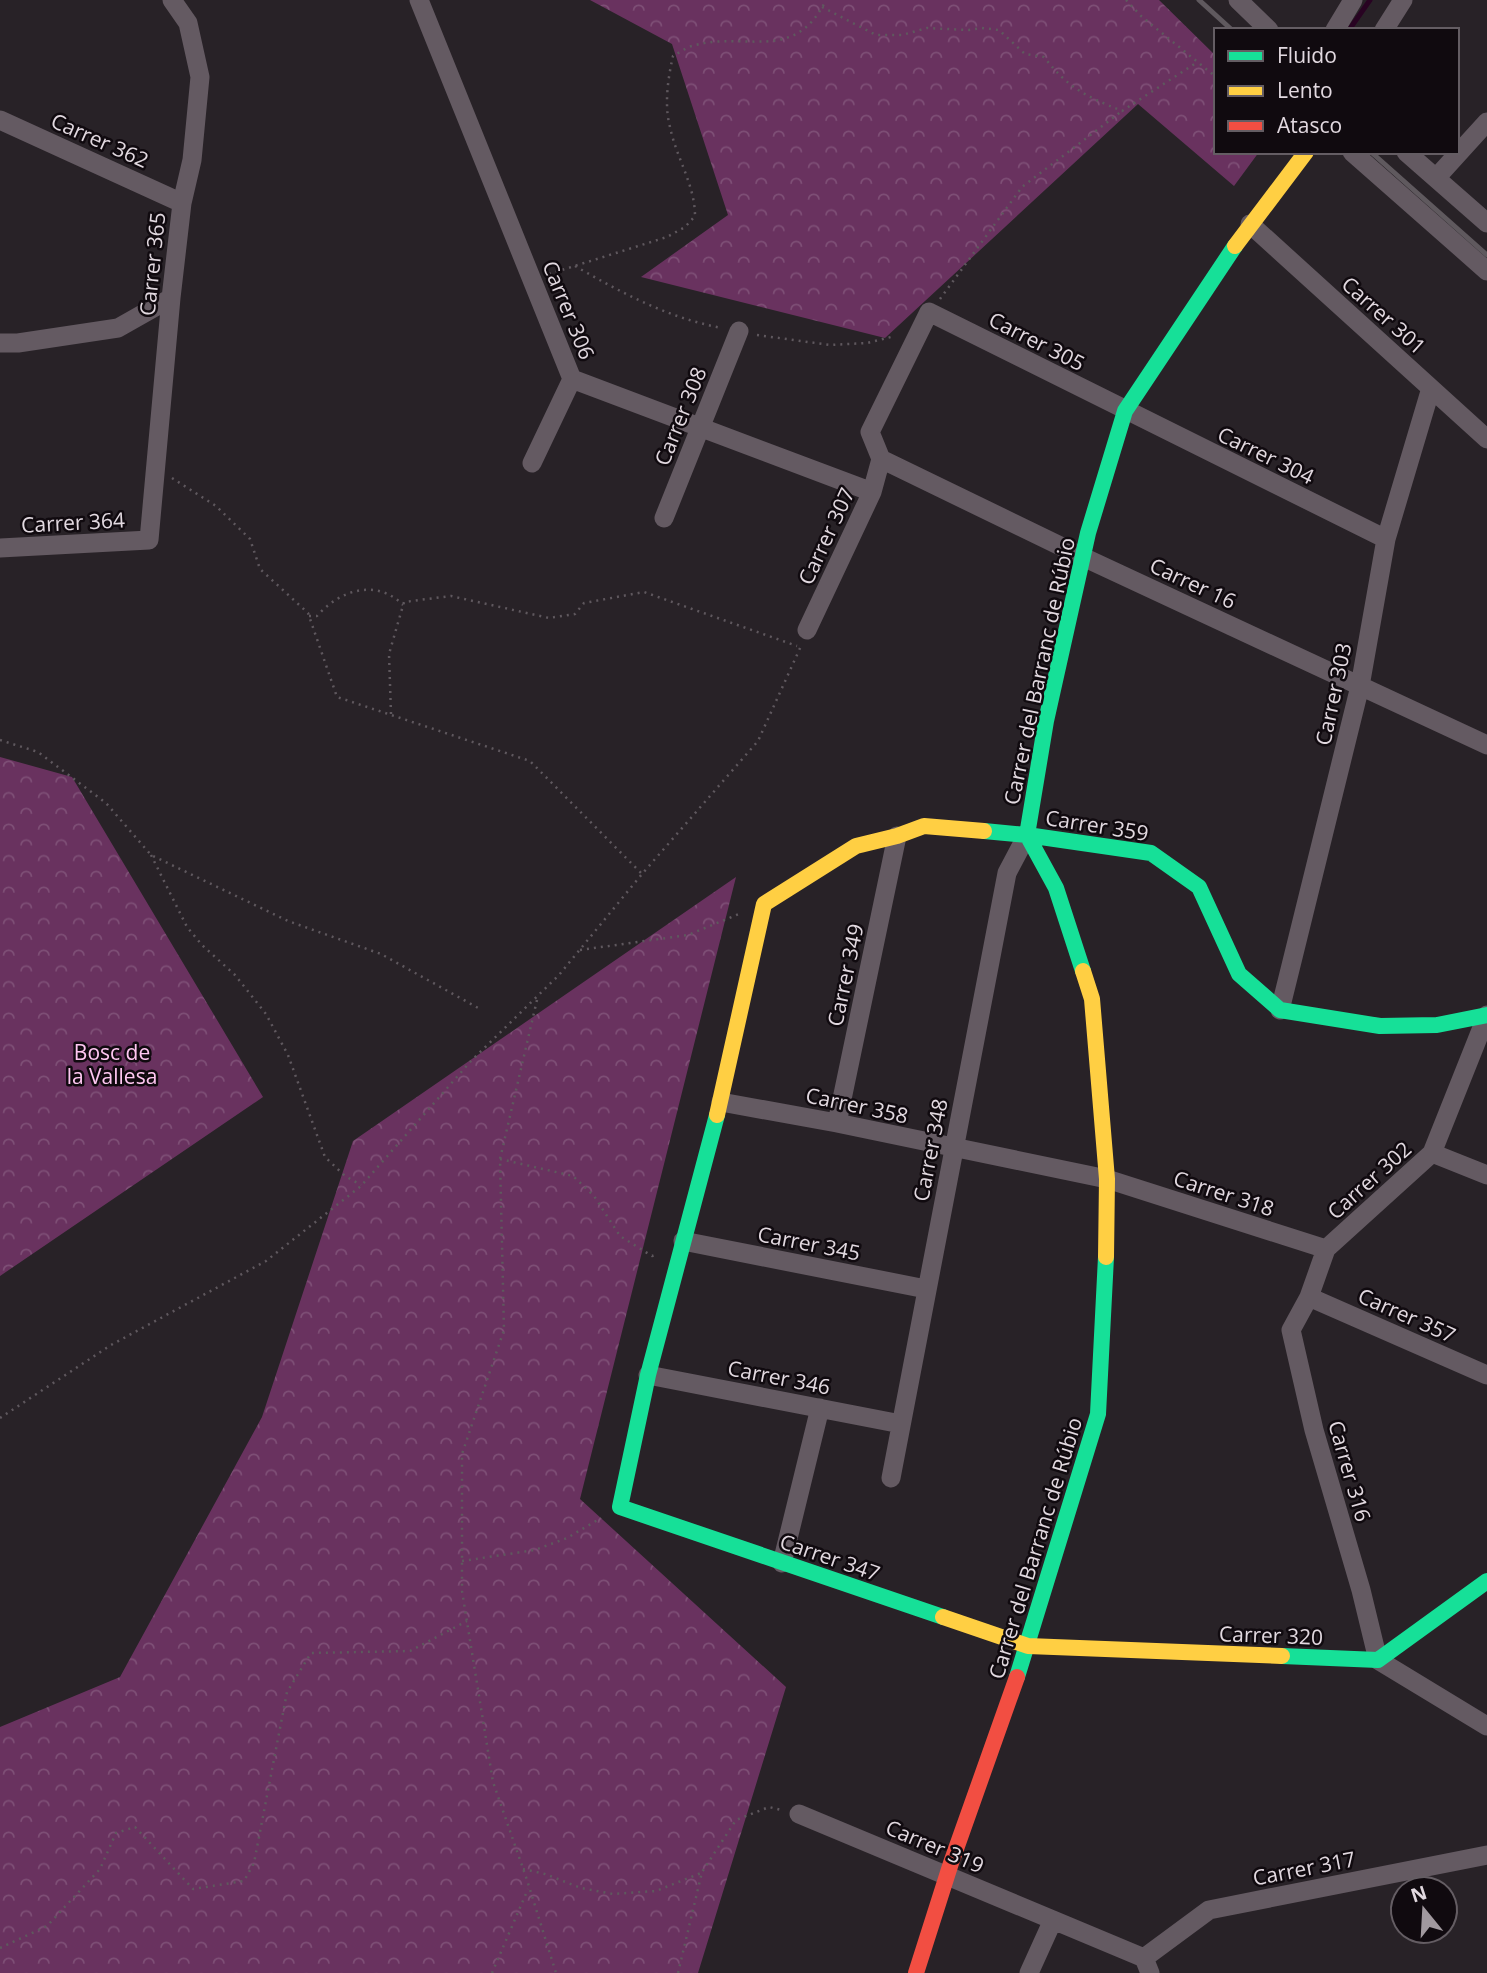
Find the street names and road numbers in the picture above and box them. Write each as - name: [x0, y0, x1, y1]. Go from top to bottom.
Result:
- street label: Carrer 362: [47, 106, 153, 174]
- street label: Carrer 365: [133, 211, 171, 317]
- street label: Carrer 306: [537, 257, 601, 363]
- street label: Carrer 301: [1336, 270, 1432, 360]
- street label: Carrer 305: [984, 305, 1090, 377]
- street label: Carrer 308: [648, 363, 712, 469]
- street label: Carrer 304: [1213, 420, 1319, 490]
- street label: Carrer 307: [791, 483, 861, 589]
- street label: Carrer 364: [20, 505, 126, 539]
- street label: Carrer del Barranc de Rúbio: [997, 535, 1081, 807]
- street label: Carrer 16: [1145, 551, 1241, 615]
- street label: Carrer 303: [1309, 640, 1357, 748]
- street label: Carrer 359: [1043, 803, 1151, 847]
- street label: Carrer 349: [821, 921, 869, 1029]
- street label: Carrer 358: [803, 1081, 911, 1129]
- street label: Carrer 348: [906, 1096, 954, 1204]
- street label: Carrer 302: [1321, 1135, 1417, 1225]
- street label: Carrer 318: [1170, 1164, 1278, 1222]
- street label: Carrer 345: [755, 1219, 863, 1267]
- street label: Carrer 357: [1354, 1281, 1460, 1349]
- street label: Carrer 346: [725, 1353, 833, 1401]
- street label: Carrer del Barranc de Rúbio: [982, 1414, 1088, 1682]
- street label: Carrer 316: [1322, 1417, 1378, 1525]
- street label: Carrer 347: [776, 1527, 884, 1587]
- street label: Carrer 320: [1219, 1619, 1323, 1651]
- street label: Carrer 319: [882, 1813, 988, 1879]
- street label: Carrer 317: [1250, 1844, 1358, 1892]

